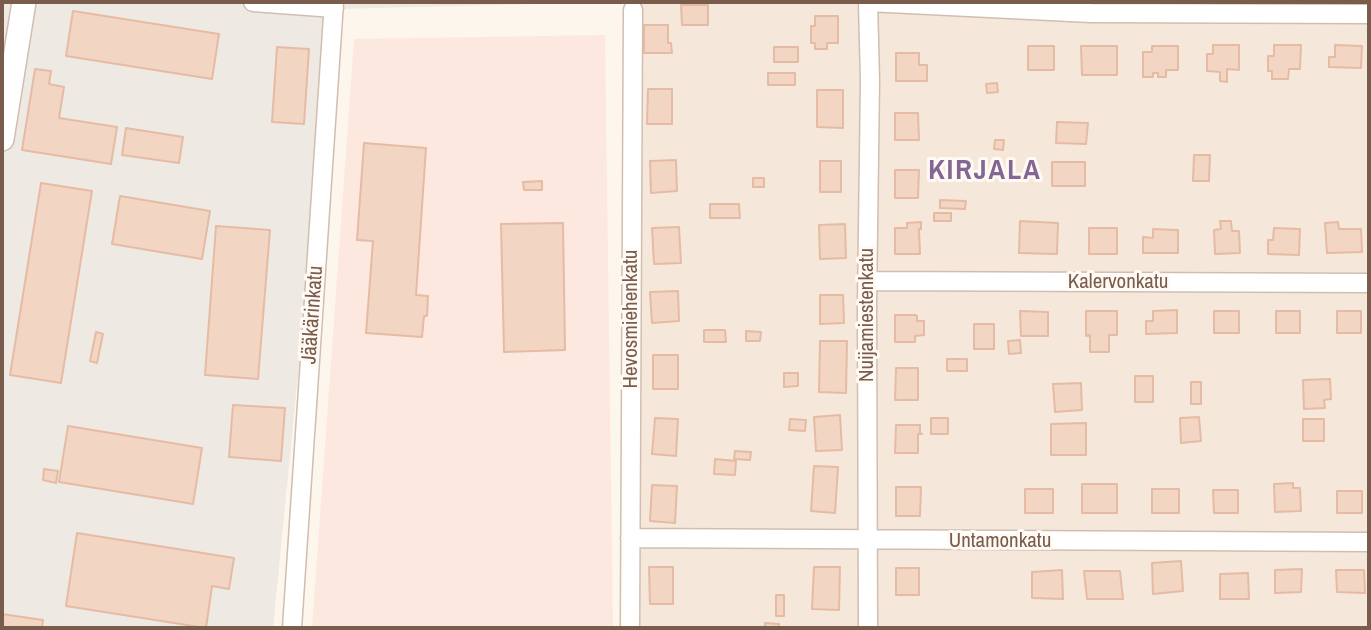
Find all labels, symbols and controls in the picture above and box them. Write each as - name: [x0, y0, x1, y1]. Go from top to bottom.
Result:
- district label: KIRJALA: [929, 154, 1041, 188]
- street label: Nuijamiestenkatu: [854, 248, 880, 382]
- street label: Hevosmiehenkatu: [618, 250, 644, 388]
- street label: Jääkärinkatu: [297, 265, 329, 365]
- street label: Kalervonkatu: [1068, 269, 1168, 295]
- street label: Untamonkatu: [949, 528, 1051, 554]

